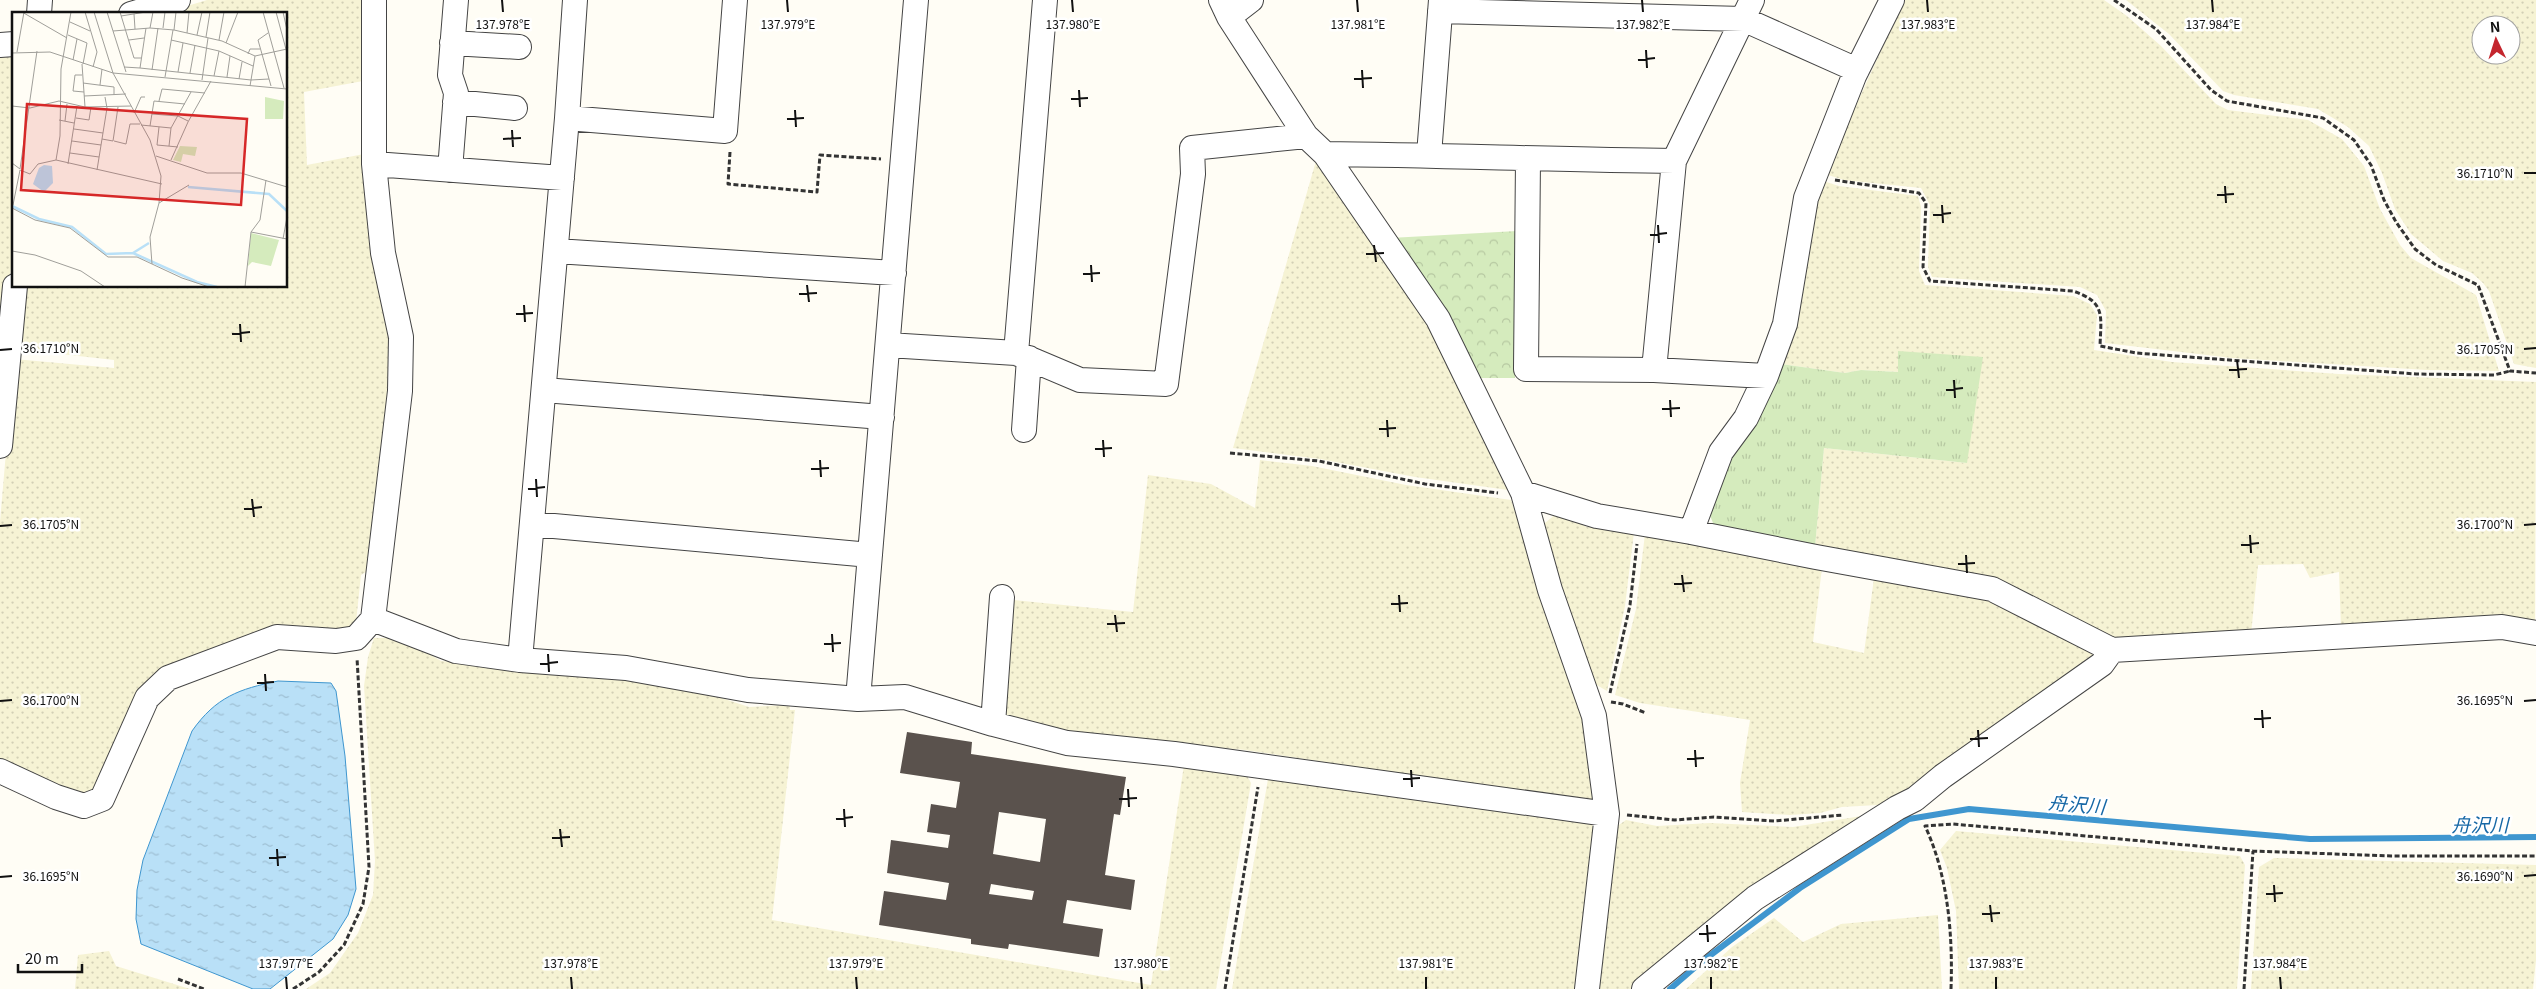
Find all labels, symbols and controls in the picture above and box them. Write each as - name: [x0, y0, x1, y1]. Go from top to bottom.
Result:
- inset map: [12, 12, 288, 288]
- text: 137.978°E: [476, 15, 530, 32]
- text: 137.979°E: [761, 15, 815, 32]
- text: 137.980°E: [1046, 15, 1100, 32]
- text: 137.981°E: [1331, 15, 1385, 32]
- text: 137.982°E: [1616, 15, 1670, 32]
- text: 137.983°E: [1901, 15, 1955, 32]
- text: 137.984°E: [2186, 15, 2240, 32]
- north arrow: [2471, 15, 2521, 65]
- text: N: [2489, 16, 2501, 36]
- text: 36.1710°N: [2457, 164, 2513, 181]
- text: 36.1710°N: [23, 339, 79, 356]
- text: 36.1705°N: [2457, 340, 2513, 357]
- text: 36.1705°N: [23, 515, 79, 532]
- text: 36.1700°N: [2457, 515, 2513, 532]
- text: 36.1700°N: [23, 691, 79, 708]
- text: 36.1695°N: [2457, 691, 2513, 708]
- water label: 舟沢川: [2047, 787, 2109, 819]
- water label: 舟沢川: [2451, 810, 2510, 837]
- text: 36.1695°N: [23, 867, 79, 884]
- text: 36.1690°N: [2457, 867, 2513, 884]
- scale bar: [18, 942, 81, 974]
- text: 20 m: [25, 947, 59, 968]
- text: 137.977°E: [259, 954, 313, 971]
- text: 137.978°E: [544, 954, 598, 971]
- text: 137.979°E: [829, 954, 883, 971]
- text: 137.980°E: [1114, 954, 1168, 971]
- text: 137.981°E: [1399, 954, 1453, 971]
- text: 137.982°E: [1684, 954, 1738, 971]
- text: 137.983°E: [1969, 954, 2023, 971]
- text: 137.984°E: [2253, 954, 2307, 971]

